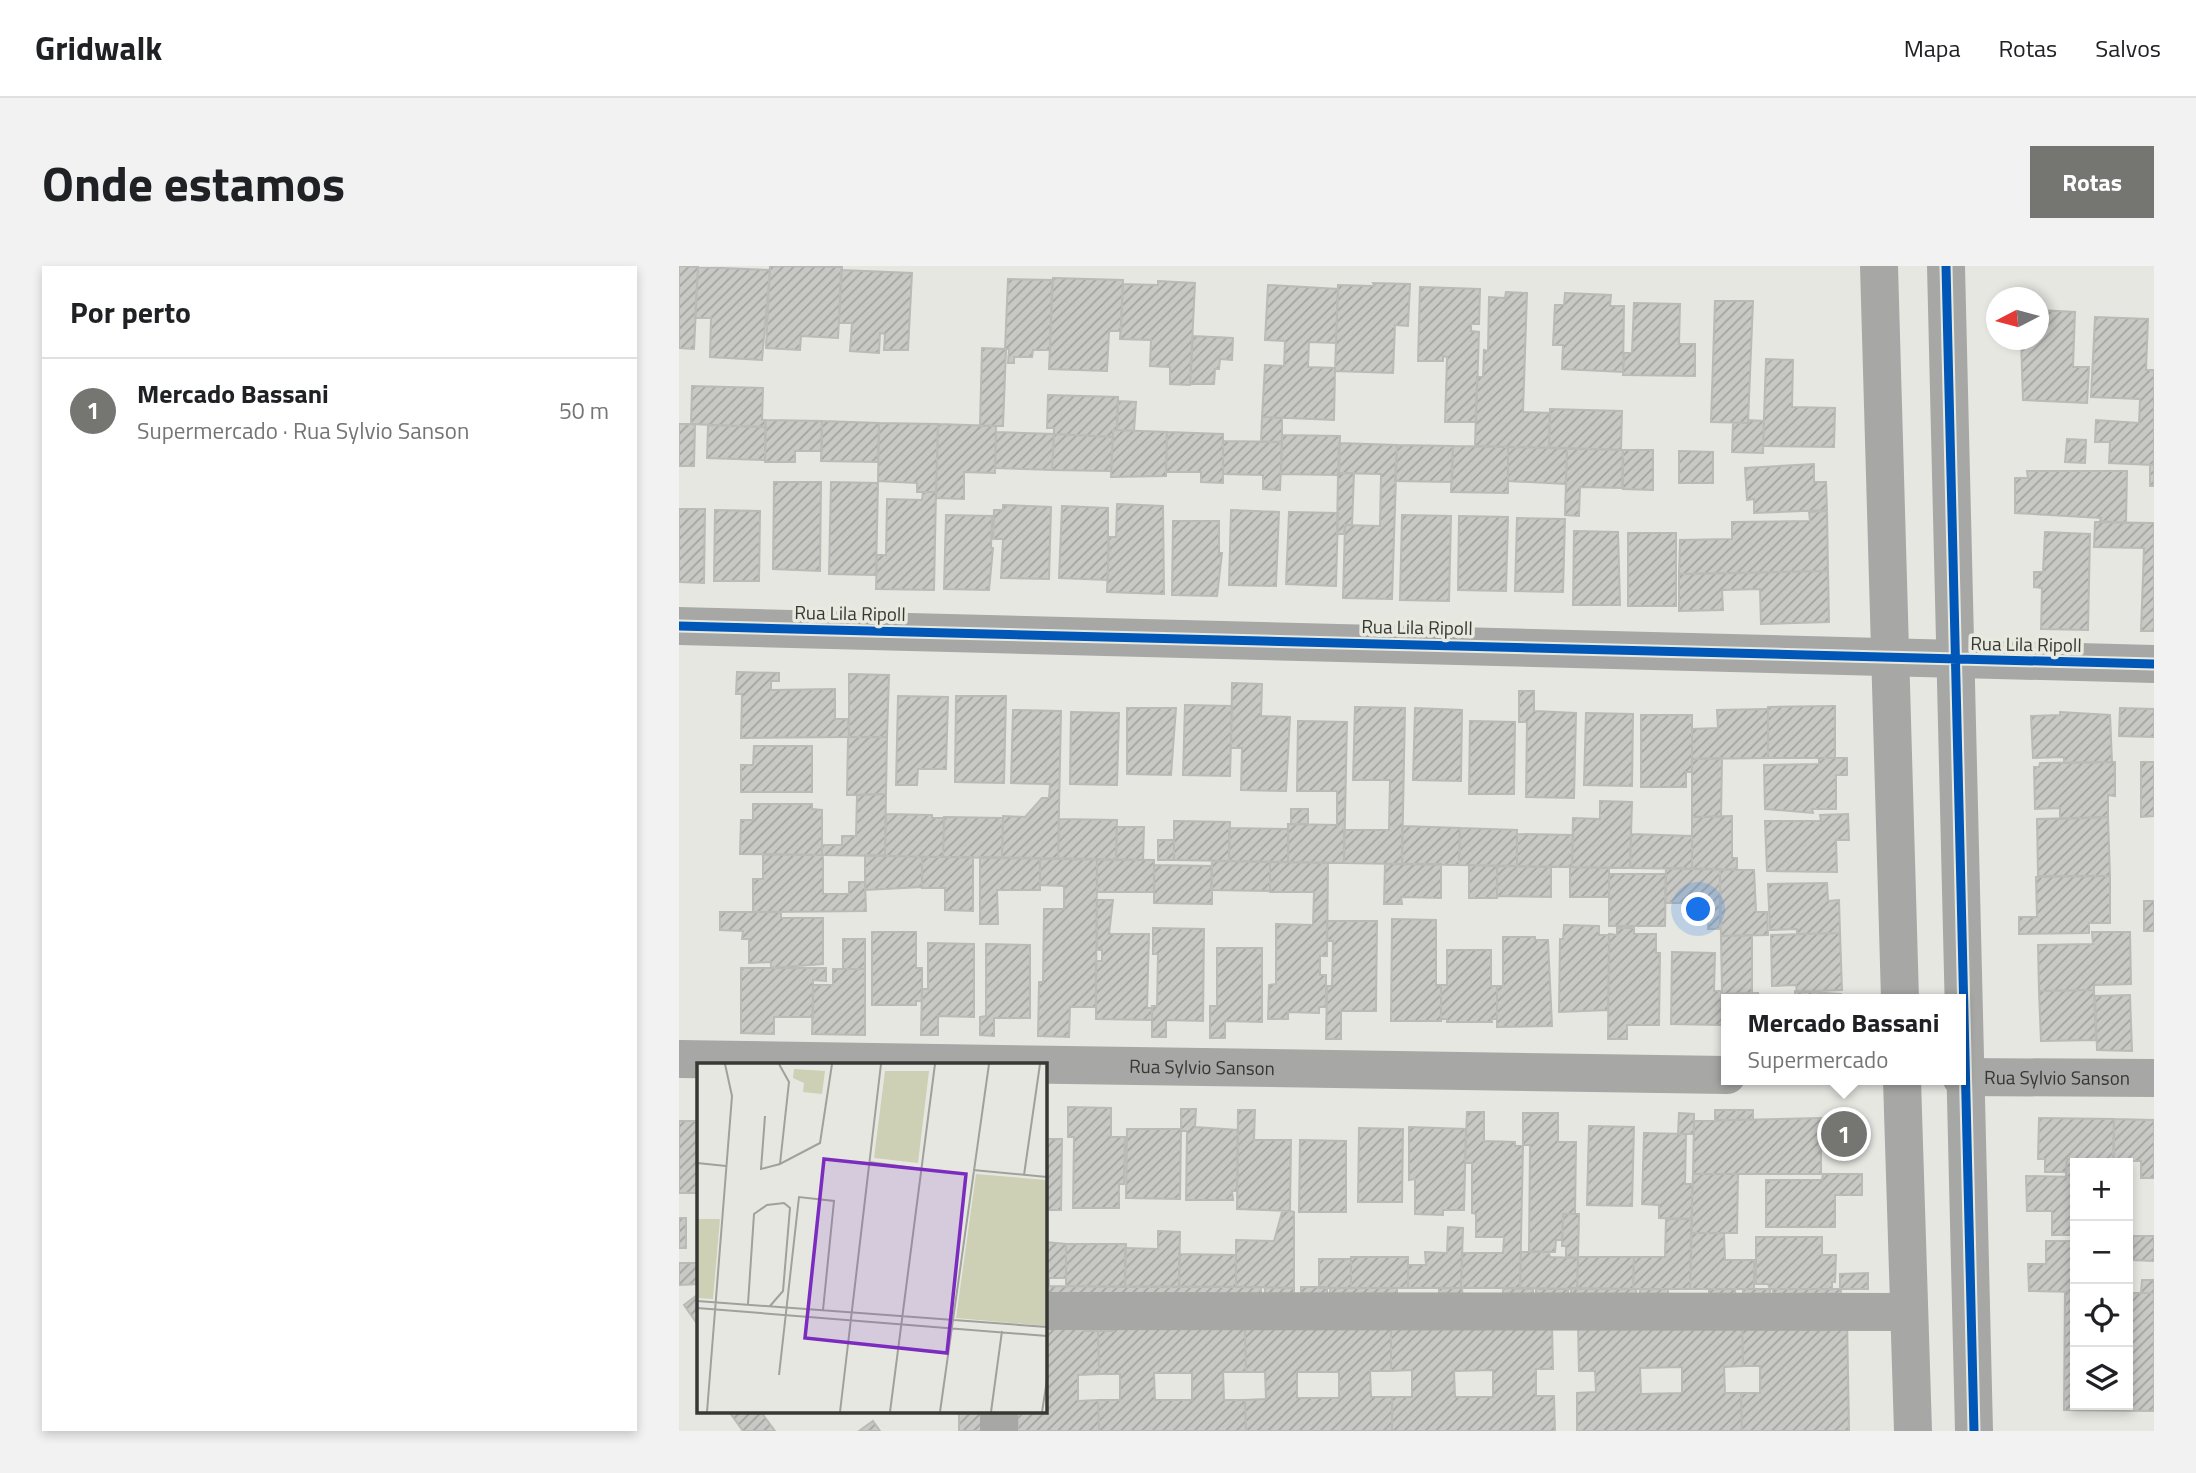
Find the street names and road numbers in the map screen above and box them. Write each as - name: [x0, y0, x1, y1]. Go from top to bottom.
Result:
- street label: Rua Lila Ripoll: [794, 597, 906, 628]
- street label: Rua Lila Ripoll: [1361, 611, 1473, 642]
- street label: Rua Lila Ripoll: [1970, 628, 2082, 659]
- street label: Rua Sylvio Sanson: [1129, 1051, 1275, 1082]
- street label: Rua Sylvio Sanson: [1984, 1062, 2130, 1092]

